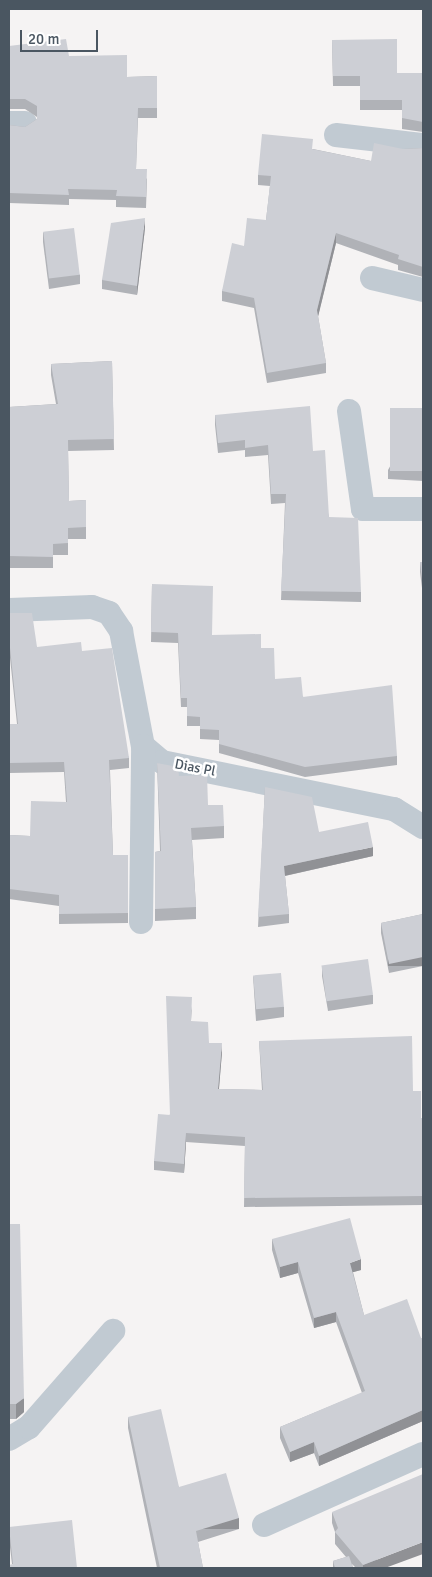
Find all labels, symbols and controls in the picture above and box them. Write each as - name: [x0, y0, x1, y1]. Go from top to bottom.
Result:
- scale bar: [22, 20, 100, 52]
- text: 20 m: [28, 30, 59, 48]
- street label: Dias Pl: [173, 756, 217, 780]

